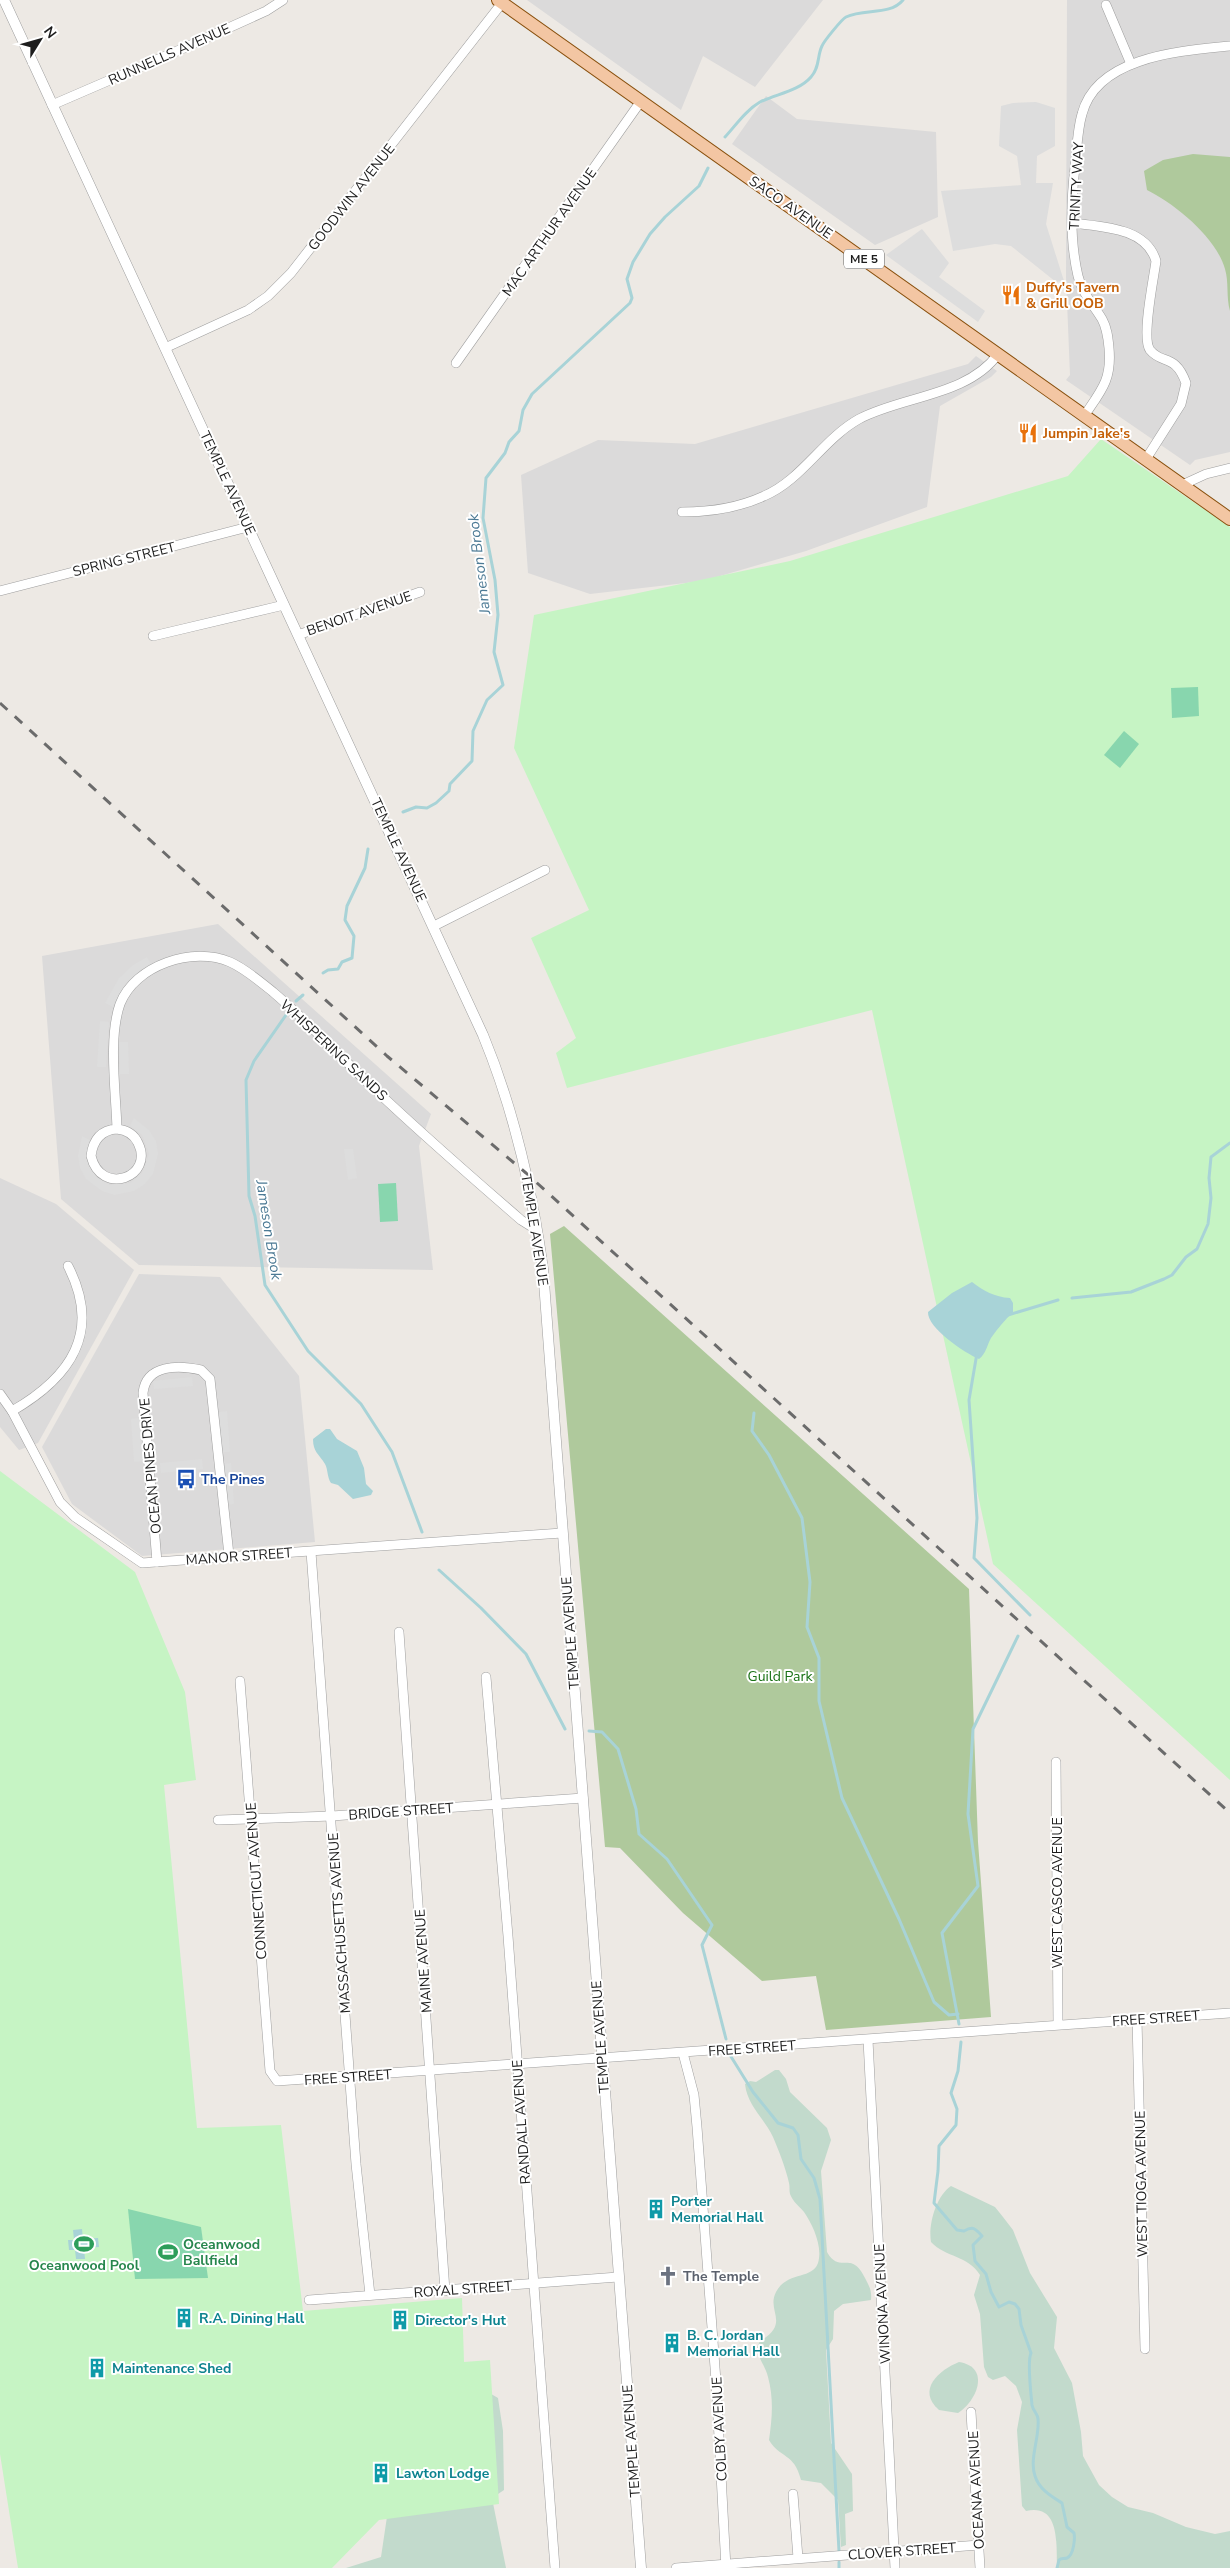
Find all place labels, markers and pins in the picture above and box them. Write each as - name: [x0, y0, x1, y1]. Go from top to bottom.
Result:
- place label: Duffy's Tavern & Grill OOB: [1026, 278, 1120, 313]
- restaurant icon: Duffy's Tavern & Grill OOB: [1000, 284, 1022, 306]
- restaurant icon: Jumpin Jake's: [1017, 422, 1039, 444]
- place label: Jumpin Jake's: [1042, 424, 1130, 443]
- bus stop icon: The Pines: [175, 1468, 197, 1490]
- place label: The Pines: [201, 1470, 265, 1489]
- place label: Porter Memorial Hall: [671, 2192, 764, 2227]
- building icon: Porter Memorial Hall: [645, 2198, 667, 2220]
- sports icon: Oceanwood Pool: [73, 2233, 95, 2255]
- place label: Oceanwood Ballfield: [183, 2235, 260, 2270]
- sports icon: Oceanwood Ballfield: [157, 2241, 179, 2263]
- place label: Oceanwood Pool: [29, 2256, 140, 2275]
- church icon: The Temple: [657, 2265, 679, 2287]
- place label: The Temple: [683, 2267, 760, 2286]
- building icon: R.A. Dining Hall: [173, 2307, 195, 2329]
- place label: R.A. Dining Hall: [199, 2309, 305, 2328]
- building icon: Director's Hut: [389, 2309, 411, 2331]
- place label: Director's Hut: [415, 2311, 507, 2330]
- place label: B. C. Jordan Memorial Hall: [687, 2326, 780, 2361]
- building icon: B. C. Jordan Memorial Hall: [661, 2332, 683, 2354]
- building icon: Maintenance Shed: [86, 2357, 108, 2379]
- place label: Maintenance Shed: [112, 2359, 231, 2378]
- building icon: Lawton Lodge: [370, 2462, 392, 2484]
- place label: Lawton Lodge: [396, 2464, 490, 2483]

